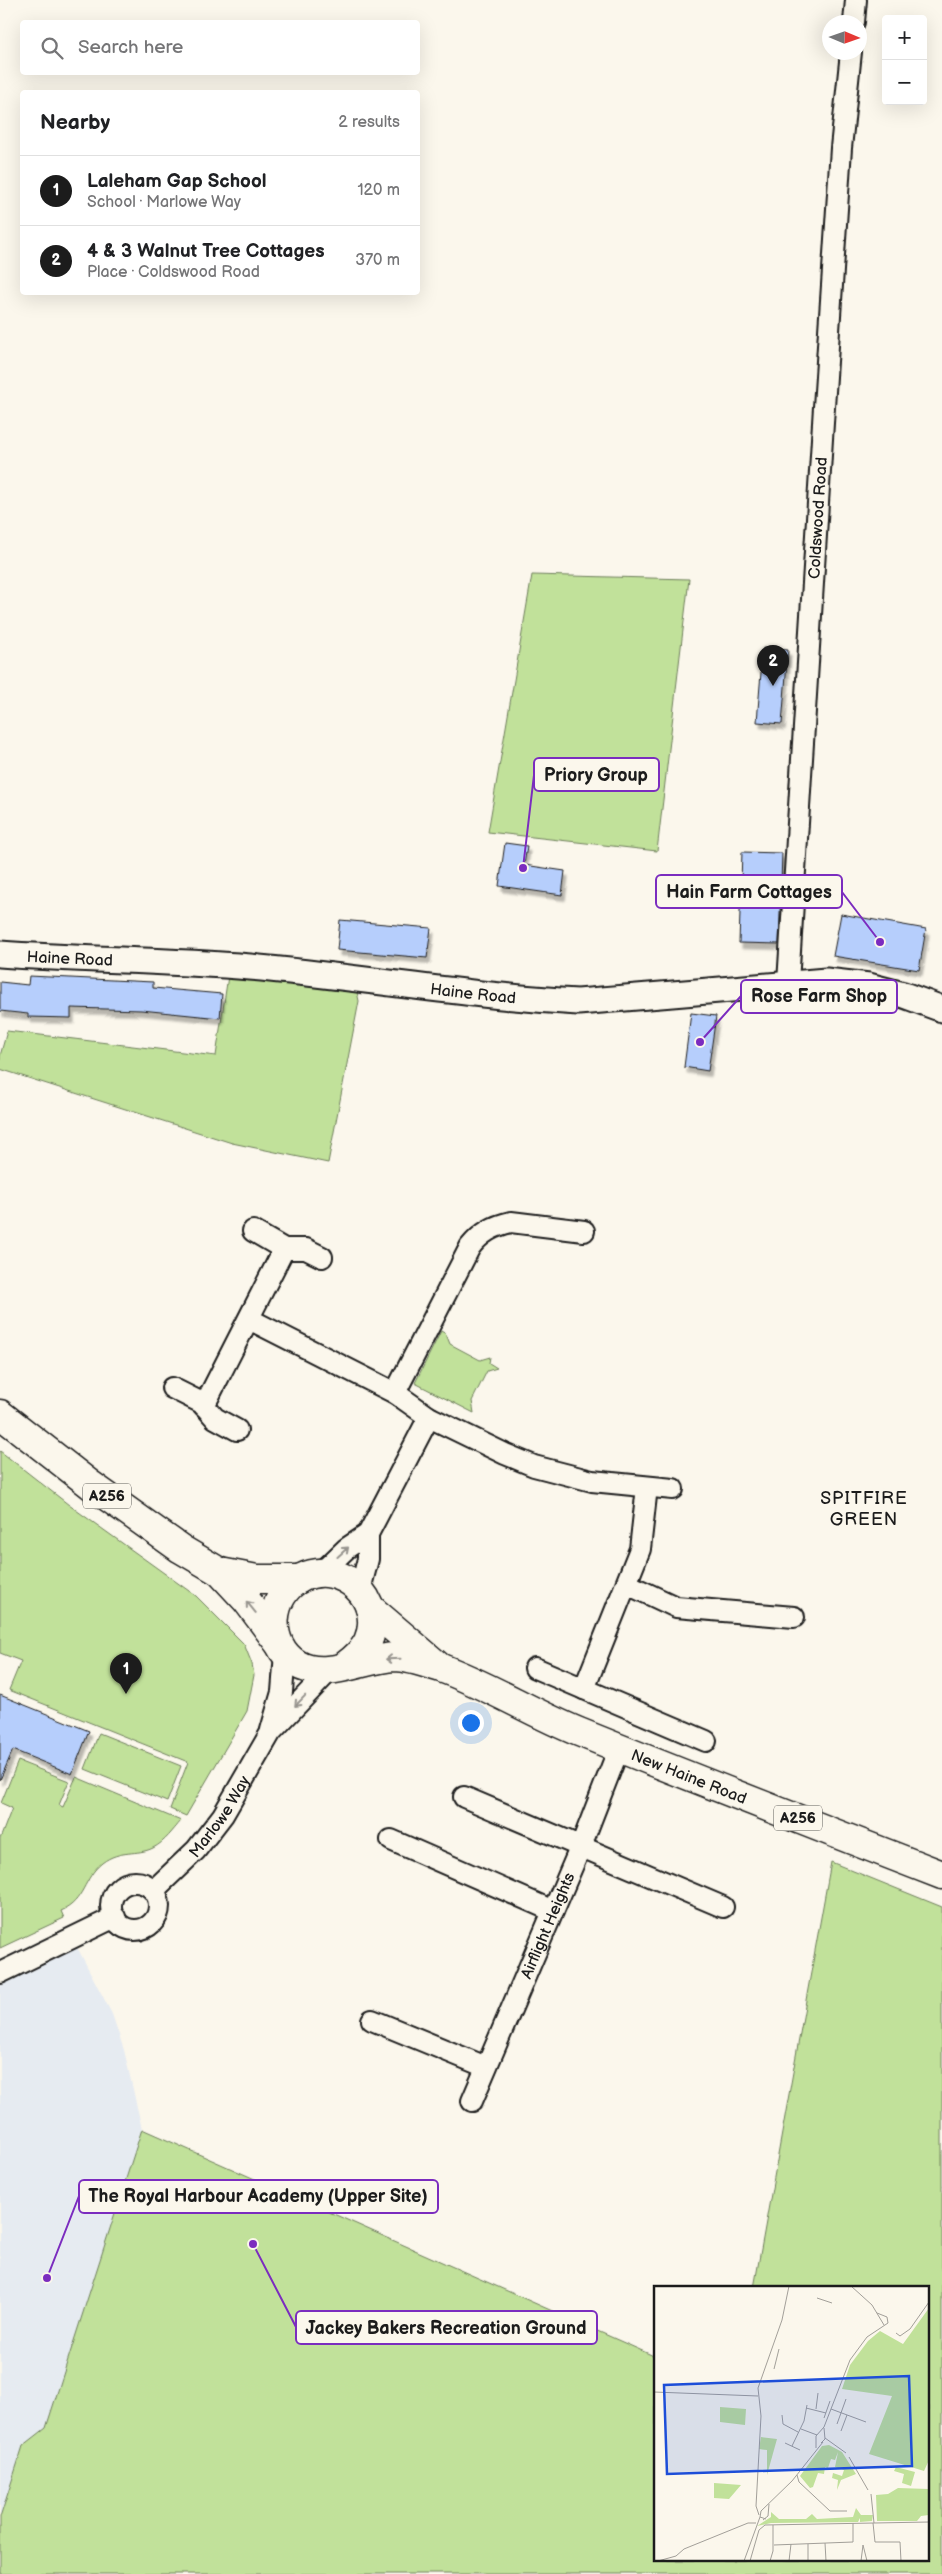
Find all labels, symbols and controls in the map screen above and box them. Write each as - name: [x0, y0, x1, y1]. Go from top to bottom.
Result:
- north arrow: [822, 15, 867, 60]
- map controls: [882, 15, 927, 105]
- button: +: [882, 15, 927, 60]
- search box: [20, 20, 420, 75]
- icon: search: [38, 34, 66, 62]
- text: Search here: [78, 36, 183, 59]
- button: −: [882, 60, 927, 105]
- text: Nearby: [40, 110, 110, 135]
- text: 2 results: [338, 113, 400, 132]
- text: Laleham Gap School: [87, 170, 267, 193]
- text: 1: [53, 181, 59, 200]
- text: 120 m: [357, 181, 400, 200]
- text: School · Marlowe Way: [87, 193, 241, 212]
- text: 4 & 3 Walnut Tree Cottages: [87, 240, 325, 263]
- text: 2: [51, 251, 61, 270]
- text: 370 m: [355, 251, 400, 270]
- text: Place · Coldswood Road: [87, 263, 260, 282]
- street label: Coldswood Road: [805, 457, 832, 579]
- pin: 2: [757, 645, 789, 686]
- callout: Priory Group: [534, 758, 659, 791]
- text: Priory Group: [544, 765, 648, 786]
- callout: Hain Farm Cottages: [656, 875, 842, 908]
- text: Hain Farm Cottages: [666, 882, 832, 903]
- street label: Haine Road: [26, 948, 113, 971]
- street label: Haine Road: [429, 980, 517, 1008]
- callout: Rose Farm Shop: [741, 980, 897, 1013]
- text: Rose Farm Shop: [751, 986, 887, 1007]
- road number: A256: [83, 1484, 131, 1508]
- district label: SPITFIRE GREEN: [820, 1488, 908, 1530]
- one-way arrow: [337, 1546, 350, 1558]
- one-way arrow: [245, 1600, 256, 1613]
- pin: 1: [110, 1653, 142, 1694]
- one-way arrow: [386, 1654, 402, 1663]
- one-way arrow: [294, 1695, 306, 1707]
- your location: [458, 1710, 484, 1736]
- street label: New Haine Road: [628, 1746, 749, 1809]
- street label: Marlowe Way: [186, 1772, 255, 1862]
- road number: A256: [774, 1806, 822, 1830]
- street label: Airflight Heights: [517, 1870, 580, 1982]
- callout: The Royal Harbour Academy (Upper Site): [79, 2180, 438, 2213]
- text: The Royal Harbour Academy (Upper Site): [88, 2186, 428, 2207]
- inset map: [654, 2286, 930, 2562]
- callout: Jackey Bakers Recreation Ground: [296, 2311, 597, 2344]
- text: Jackey Bakers Recreation Ground: [306, 2318, 586, 2339]

